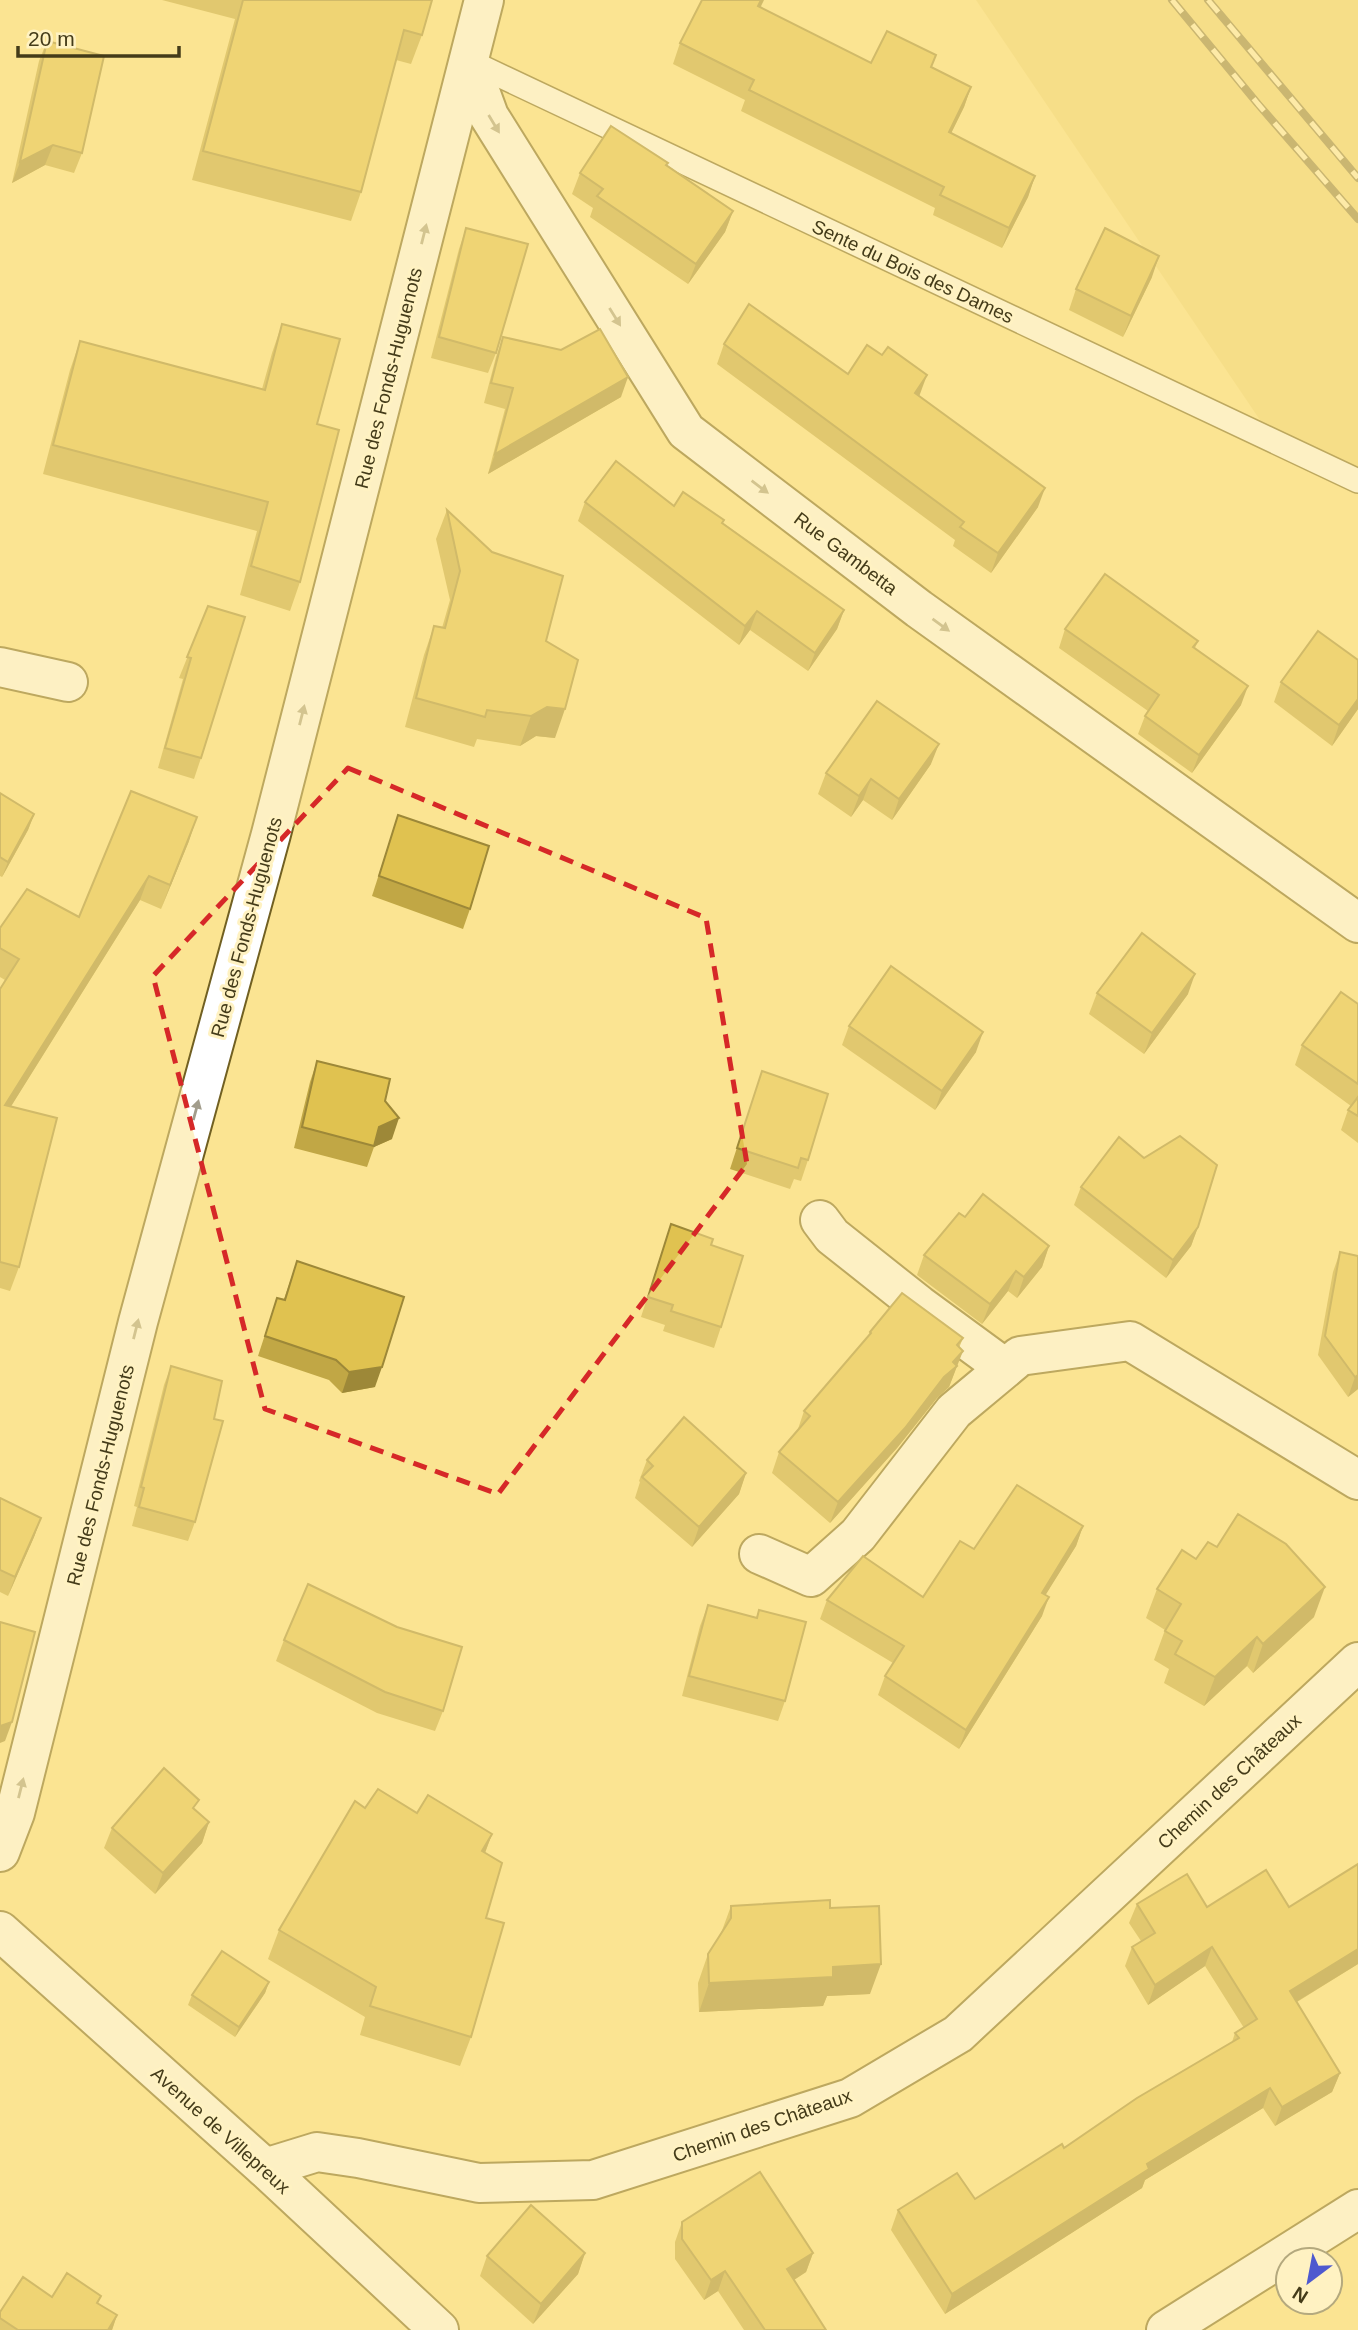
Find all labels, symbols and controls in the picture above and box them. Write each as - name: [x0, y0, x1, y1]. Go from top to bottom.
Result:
- scale bar: [18, 14, 178, 58]
- text: 20 m: [28, 27, 75, 50]
- one-way arrow: [488, 114, 501, 133]
- street label: Sente du Bois des Dames: [809, 216, 1017, 327]
- one-way arrow: [420, 223, 430, 244]
- street label: Rue des Fonds-Huguenots: [351, 265, 426, 491]
- one-way arrow: [608, 307, 621, 326]
- one-way arrow: [751, 480, 769, 494]
- street label: Rue Gambetta: [790, 508, 902, 599]
- one-way arrow: [932, 618, 950, 632]
- one-way arrow: [297, 704, 308, 726]
- street label: Rue des Fonds-Huguenots: [207, 815, 286, 1040]
- one-way arrow: [191, 1099, 202, 1121]
- one-way arrow: [131, 1318, 142, 1340]
- street label: Rue des Fonds-Huguenots: [63, 1362, 138, 1588]
- street label: Chemin des Châteaux: [1153, 1709, 1306, 1853]
- one-way arrow: [16, 1776, 27, 1798]
- street label: Avenue de Villepreux: [147, 2063, 295, 2198]
- street label: Chemin des Châteaux: [670, 2085, 855, 2166]
- north arrow: [1274, 2246, 1344, 2316]
- text: N: [1289, 2282, 1312, 2308]

